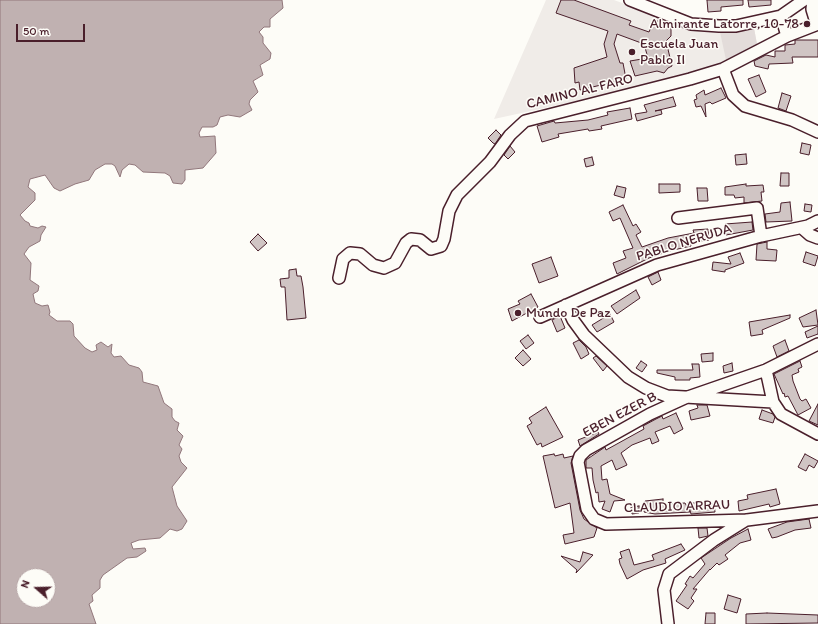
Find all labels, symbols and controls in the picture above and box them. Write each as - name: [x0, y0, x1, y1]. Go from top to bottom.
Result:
- scale bar: [18, 16, 87, 42]
- place label: Almirante Latorre, 10-78: [650, 16, 799, 32]
- marker: Almirante Latorre, 10-78: [802, 19, 812, 29]
- text: 50 m: [23, 24, 49, 38]
- place label: Escuela Juan Pablo II: [640, 36, 718, 68]
- marker: Escuela Juan Pablo II: [627, 47, 637, 57]
- street label: CAMINO AL FARO: [525, 71, 635, 113]
- street label: PABLO NERUDA: [634, 220, 734, 266]
- place label: Mundo De Paz: [526, 305, 611, 321]
- marker: Mundo De Paz: [513, 308, 523, 318]
- street label: EBEN EZER B: [580, 388, 660, 442]
- street label: CLAUDIO ARRAU: [624, 497, 730, 517]
- north arrow: [16, 568, 56, 608]
- text: N: [18, 578, 33, 590]

